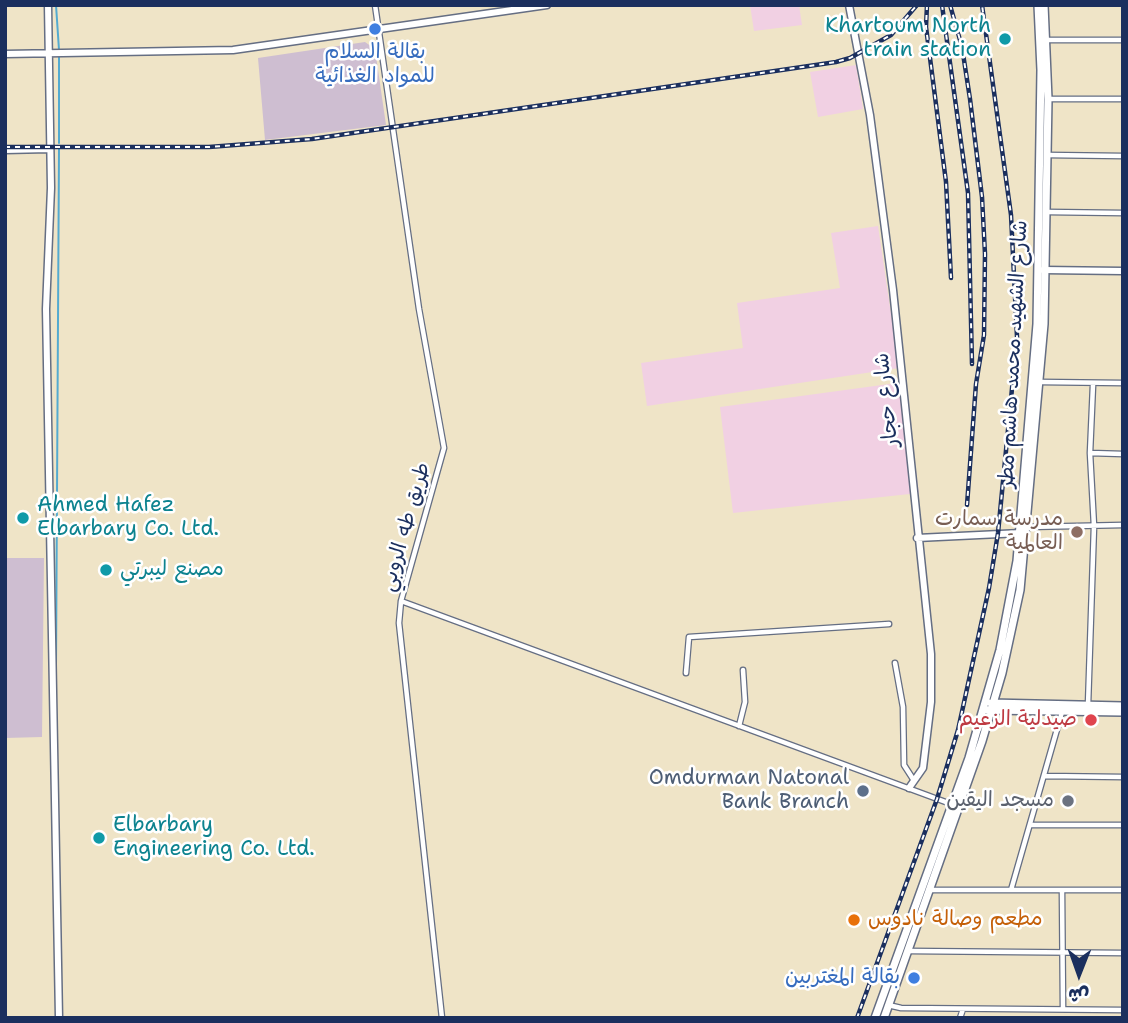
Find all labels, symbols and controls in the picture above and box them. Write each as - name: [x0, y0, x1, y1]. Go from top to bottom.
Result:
- place label: Khartoum North train station: [825, 14, 991, 64]
- marker: بقالة السلام للمواد الغذائية: [367, 21, 383, 37]
- marker: Khartoum North train station: [997, 31, 1013, 47]
- place label: بقالة السلام للمواد الغذائية: [315, 40, 435, 90]
- street label: شارع الشهيد محمد هاشم مطر: [994, 220, 1034, 488]
- street label: شارع حجار: [870, 352, 904, 448]
- street label: طريق طه الروبي: [376, 460, 436, 594]
- place label: Ahmed Hafez Elbarbary Co. Ltd.: [37, 493, 219, 543]
- place label: مدرسة سمارت العالمية: [935, 507, 1063, 557]
- marker: Ahmed Hafez Elbarbary Co. Ltd.: [15, 510, 31, 526]
- marker: مدرسة سمارت العالمية: [1069, 524, 1085, 540]
- place label: مصنع ليبرتي: [120, 557, 224, 583]
- marker: مصنع ليبرتي: [98, 562, 114, 578]
- place label: صيدلية الزعيم: [959, 707, 1077, 733]
- marker: صيدلية الزعيم: [1083, 712, 1099, 728]
- place label: Omdurman Natonal Bank Branch: [649, 766, 849, 816]
- marker: Omdurman Natonal Bank Branch: [855, 783, 871, 799]
- place label: مسجد اليقين: [946, 788, 1054, 814]
- marker: مسجد اليقين: [1060, 793, 1076, 809]
- place label: Elbarbary Engineering Co. Ltd.: [113, 813, 315, 863]
- marker: Elbarbary Engineering Co. Ltd.: [91, 830, 107, 846]
- place label: مطعم وصالة نادوس: [868, 907, 1043, 933]
- marker: مطعم وصالة نادوس: [846, 912, 862, 928]
- north arrow: [1044, 939, 1114, 1009]
- place label: بقالة المغتربين: [785, 965, 900, 991]
- marker: بقالة المغتربين: [906, 970, 922, 986]
- text: ش: [1068, 983, 1089, 1008]

